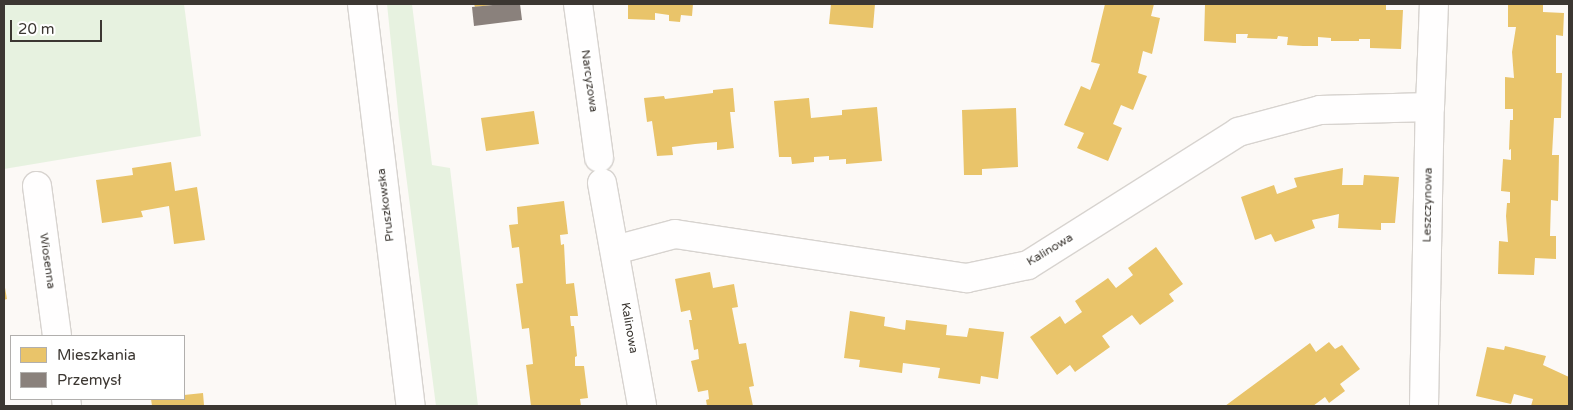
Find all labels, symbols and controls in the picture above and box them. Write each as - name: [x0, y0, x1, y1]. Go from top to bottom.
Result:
- scale bar: [12, 10, 105, 42]
- text: 20 m: [18, 20, 55, 38]
- street label: Narcyzowa: [577, 49, 601, 113]
- street label: Leszczynowa: [1420, 167, 1436, 243]
- street label: Pruszkowska: [374, 168, 398, 242]
- street label: Kalinowa: [1024, 231, 1076, 269]
- street label: Wiosenna: [36, 232, 58, 290]
- street label: Kalinowa: [617, 301, 641, 355]
- legend: [10, 335, 185, 400]
- text: Mieszkania: [57, 346, 136, 364]
- text: Przemysł: [57, 371, 121, 389]

